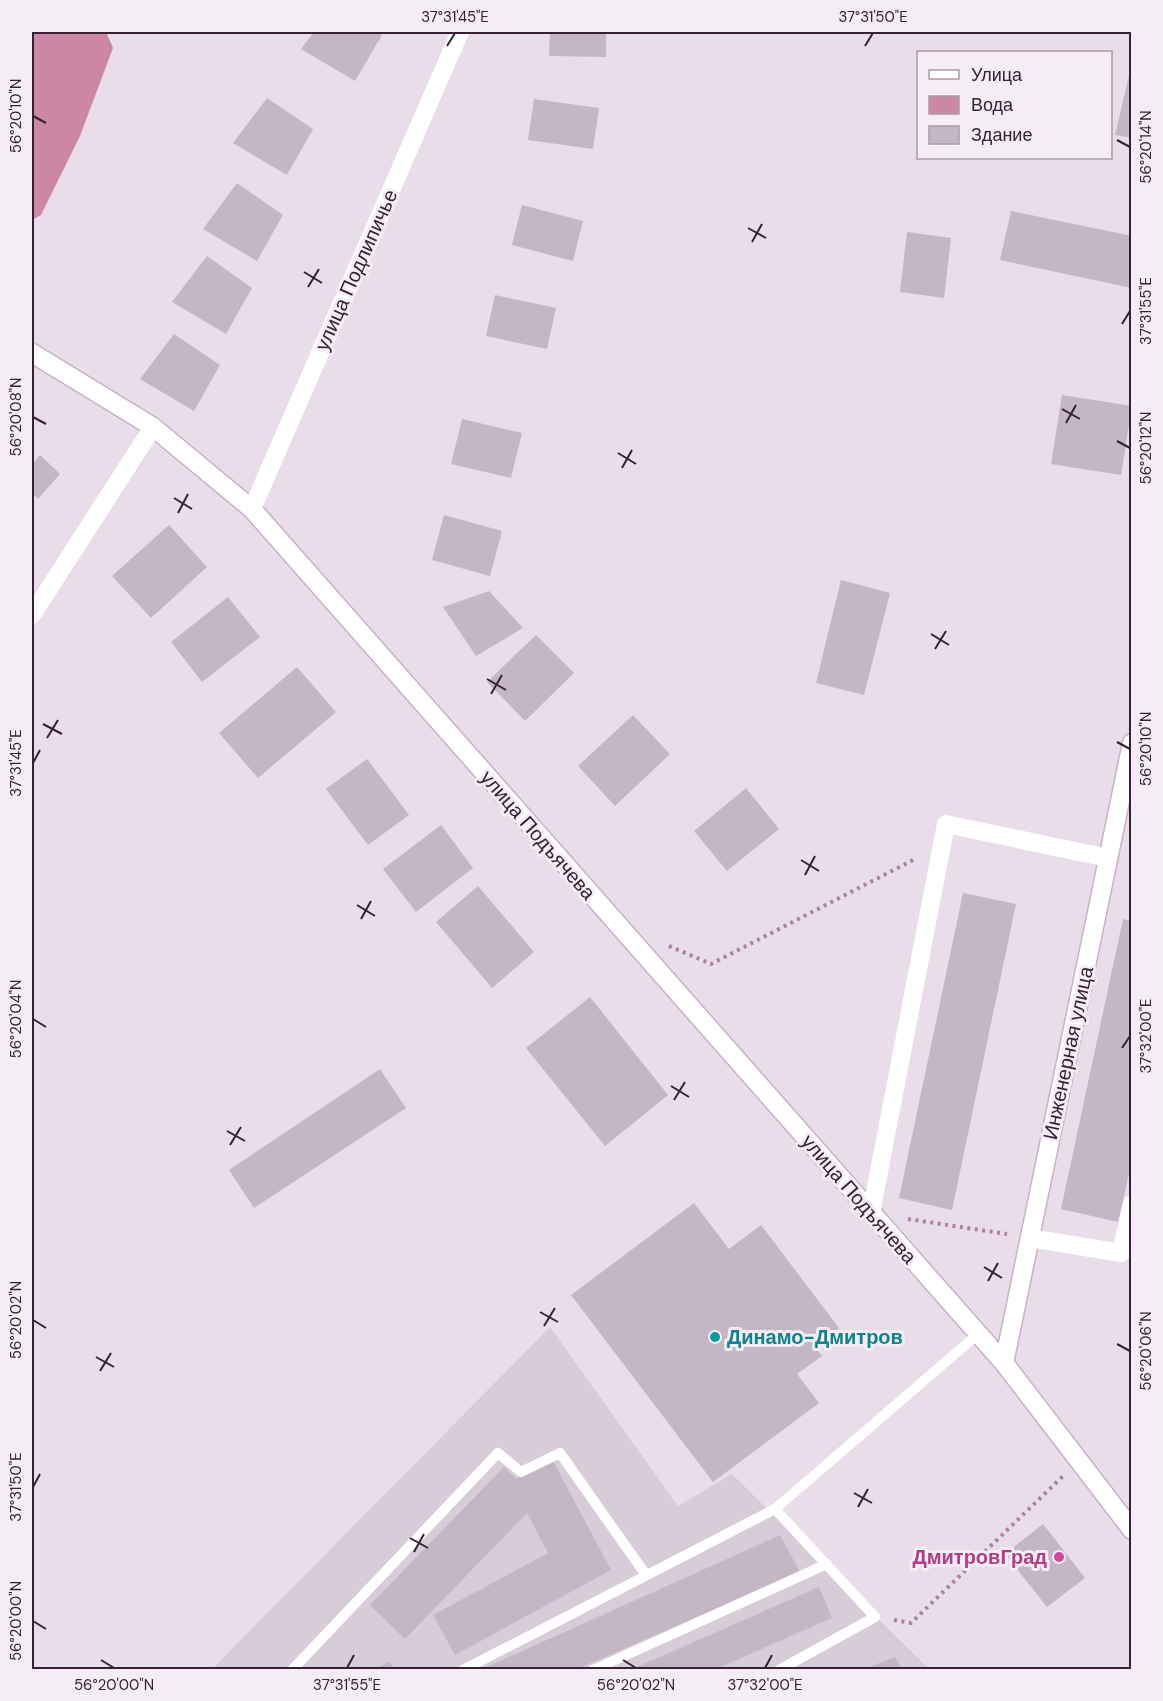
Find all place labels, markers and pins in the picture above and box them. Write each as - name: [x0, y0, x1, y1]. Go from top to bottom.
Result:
- place label: Динамо-Дмитров: [727, 1324, 903, 1350]
- marker: Динамо-Дмитров: [708, 1330, 722, 1344]
- place label: ДмитровГрад: [913, 1544, 1047, 1570]
- marker: ДмитровГрад: [1052, 1550, 1066, 1564]

